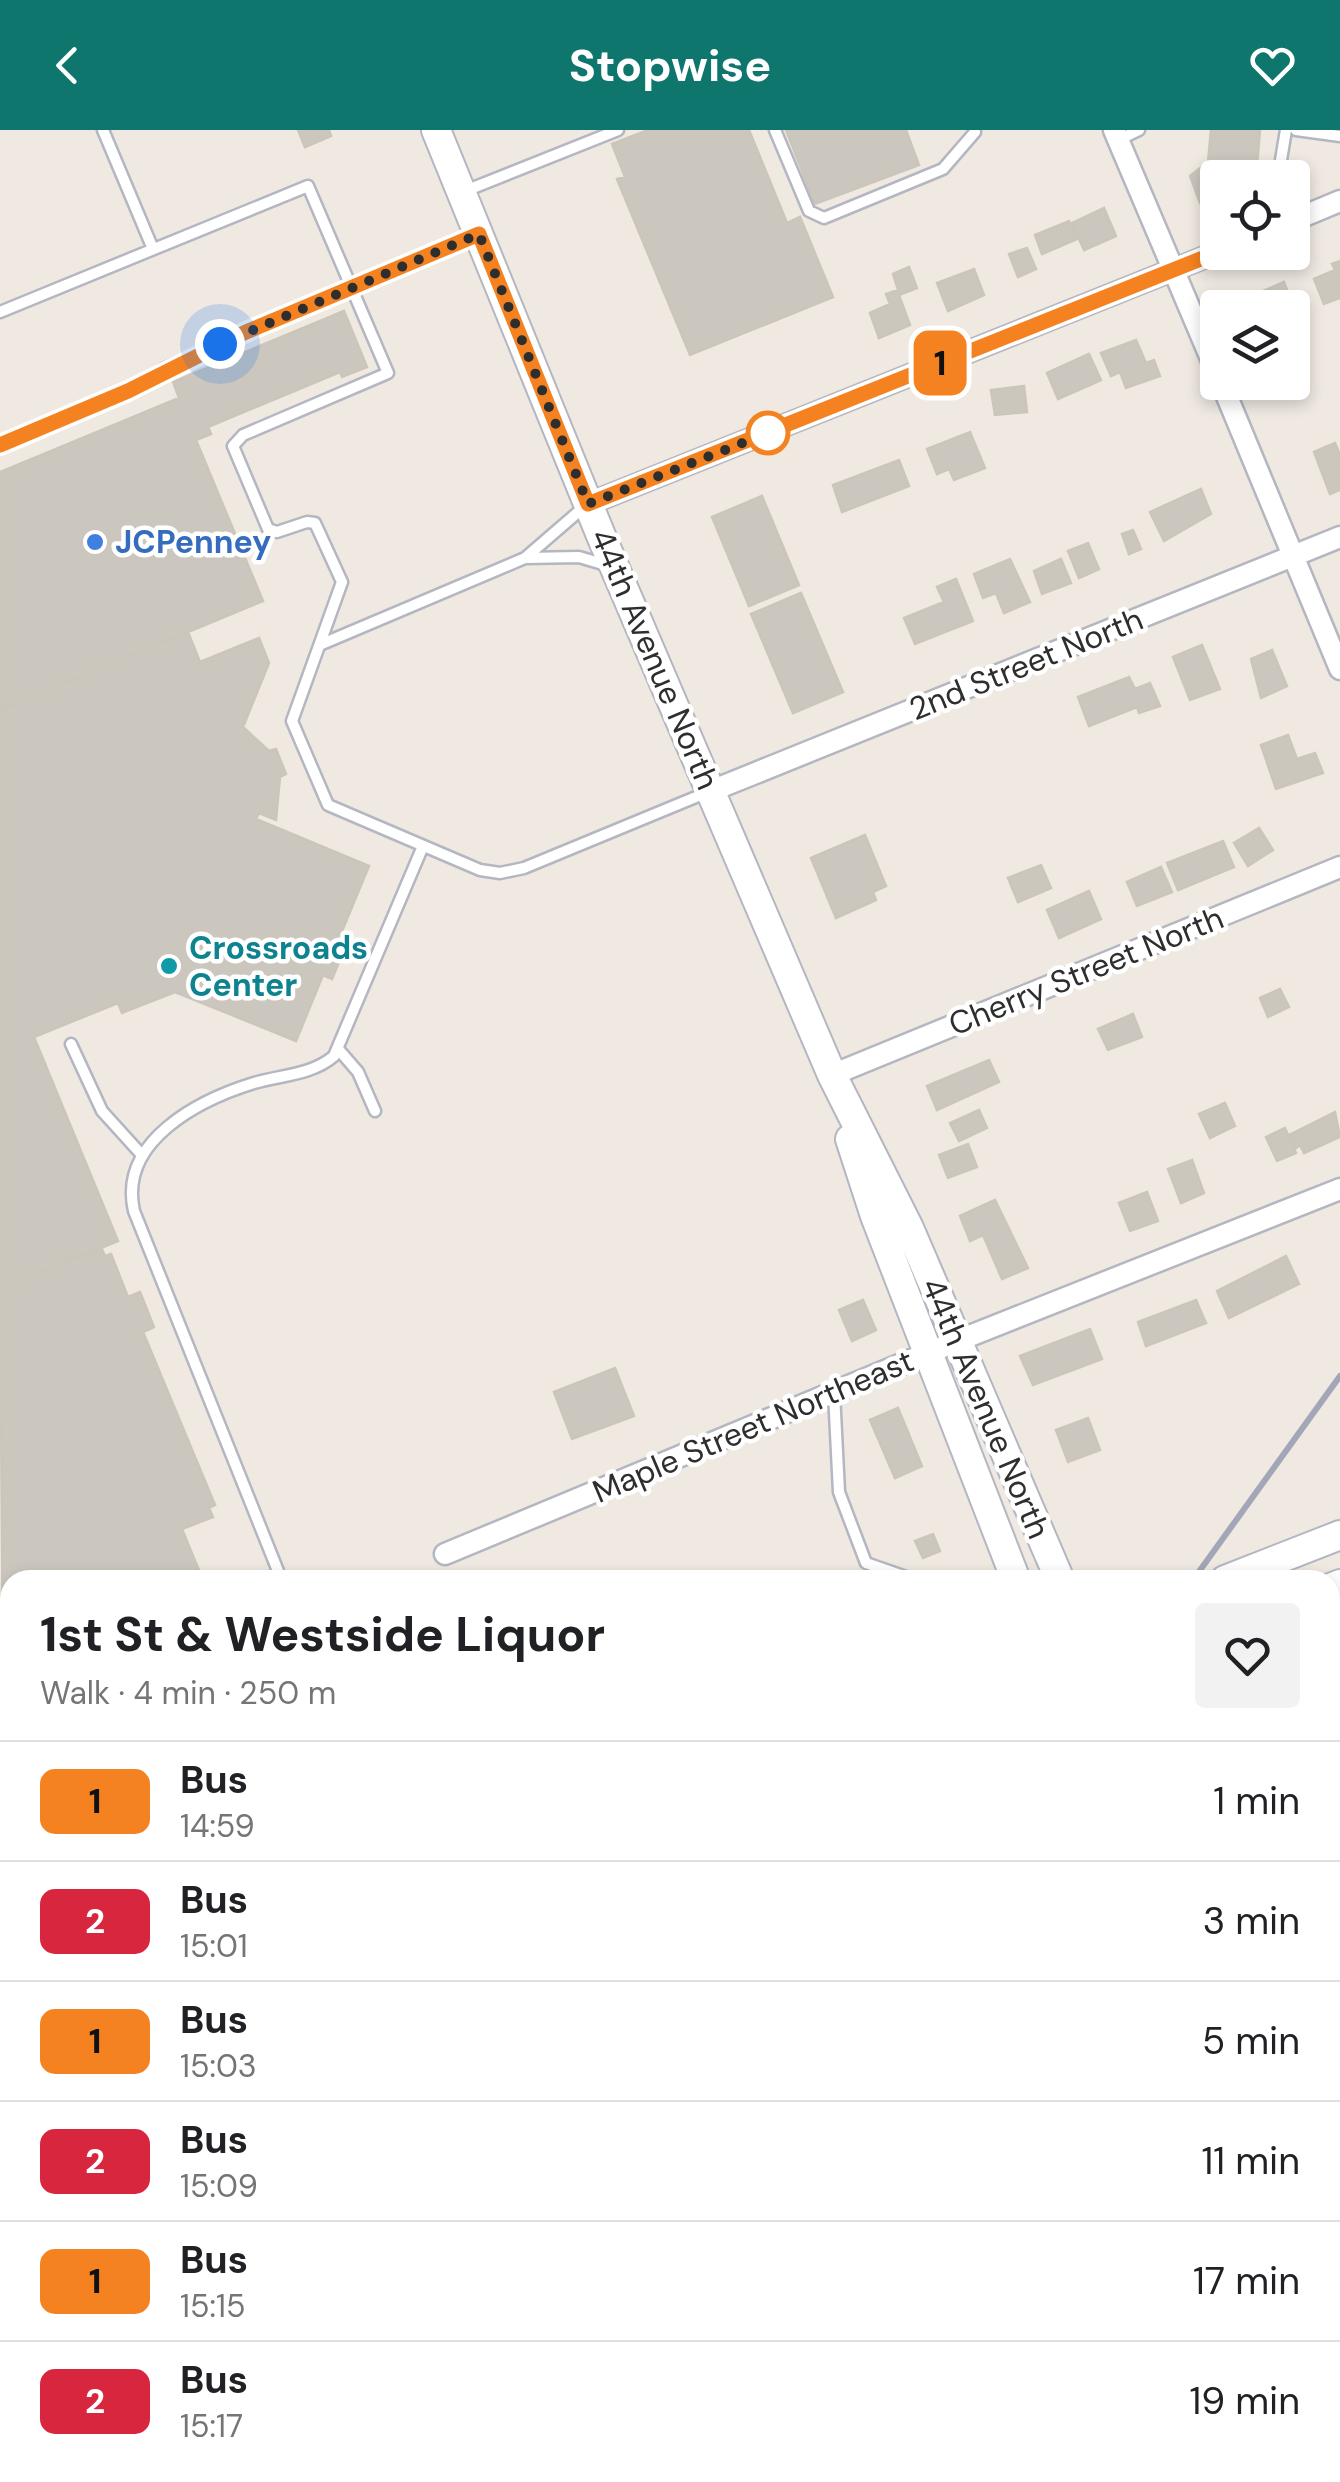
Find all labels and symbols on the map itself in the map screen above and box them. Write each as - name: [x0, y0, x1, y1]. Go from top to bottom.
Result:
- your location: [195, 319, 245, 369]
- line badge: 1: [908, 330, 972, 396]
- unlabelled marker: [747, 412, 789, 454]
- place label: JCPenney: [115, 521, 271, 563]
- street label: 44th Avenue North: [581, 522, 729, 796]
- marker: JCPenney: [84, 531, 106, 553]
- street label: 2nd Street North: [903, 598, 1149, 730]
- street label: Cherry Street North: [942, 897, 1230, 1045]
- place label: Crossroads Center: [189, 927, 368, 1006]
- marker: Crossroads Center: [158, 955, 180, 977]
- street label: 44th Avenue North: [912, 1271, 1060, 1545]
- street label: Maple Street Northeast: [586, 1339, 920, 1513]

